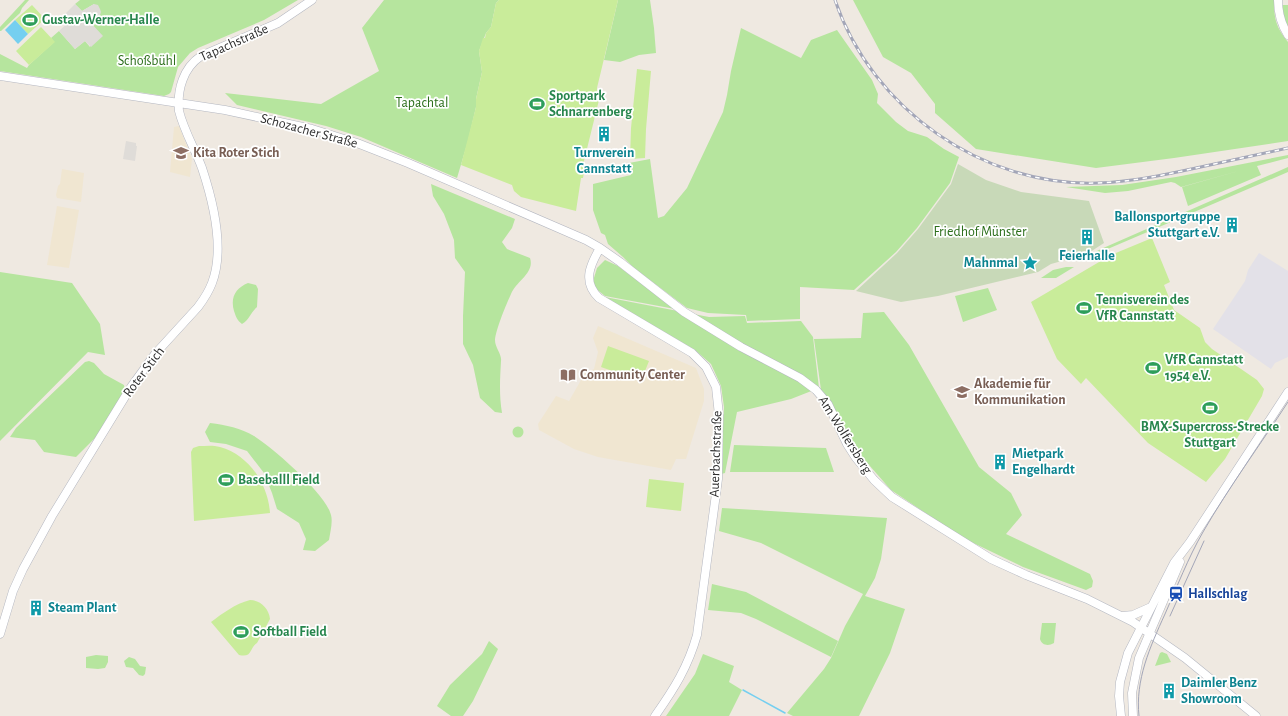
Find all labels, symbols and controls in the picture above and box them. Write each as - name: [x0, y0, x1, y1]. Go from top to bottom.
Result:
- sports icon: Gustav-Werner-Halle: [21, 11, 39, 29]
- place label: Gustav-Werner-Halle: [42, 13, 160, 27]
- street label: Tapachstraße: [198, 22, 270, 64]
- park label: Schoßbühl: [118, 54, 176, 68]
- place label: Sportpark Schnarrenberg: [549, 89, 633, 119]
- sports icon: Sportpark Schnarrenberg: [528, 95, 546, 113]
- park label: Tapachtal: [395, 96, 449, 110]
- street label: Schozacher Straße: [259, 111, 359, 151]
- building icon: Turnverein Cannstatt: [595, 125, 613, 143]
- school or university icon: Kita Roter Stich: [172, 144, 190, 162]
- place label: Kita Roter Stich: [193, 146, 280, 160]
- place label: Turnverein Cannstatt: [574, 146, 634, 176]
- place label: Ballonsportgruppe Stuttgart e.V.: [1114, 210, 1220, 240]
- building icon: Ballonsportgruppe Stuttgart e.V.: [1223, 216, 1241, 234]
- park label: Friedhof Münster: [933, 225, 1027, 239]
- building icon: Feierhalle: [1078, 228, 1096, 246]
- place label: Feierhalle: [1059, 249, 1115, 263]
- place icon: Mahnmal: [1021, 254, 1039, 272]
- place label: Mahnmal: [964, 256, 1018, 270]
- place label: Tennisverein des VfR Cannstatt: [1096, 293, 1189, 323]
- sports icon: Tennisverein des VfR Cannstatt: [1075, 299, 1093, 317]
- street label: Roter Stich: [121, 344, 167, 400]
- place label: VfR Cannstatt 1954 e.V.: [1165, 353, 1244, 383]
- sports icon: VfR Cannstatt 1954 e.V.: [1144, 359, 1162, 377]
- library icon: Community Center: [559, 366, 577, 384]
- place label: Community Center: [580, 368, 685, 382]
- place label: Akademie für Kommunikation: [974, 377, 1066, 407]
- school or university icon: Akademie für Kommunikation: [953, 383, 971, 401]
- street label: Am Wolfersberg: [816, 394, 875, 477]
- sports icon: BMX-Supercross-Strecke Stuttgart: [1201, 399, 1219, 417]
- street label: Auerbachstraße: [707, 410, 725, 498]
- place label: BMX-Supercross-Strecke Stuttgart: [1141, 420, 1280, 450]
- place label: Mietpark Engelhardt: [1012, 447, 1075, 477]
- building icon: Mietpark Engelhardt: [991, 453, 1009, 471]
- sports icon: Baseballl Field: [217, 471, 235, 489]
- place label: Baseballl Field: [238, 473, 320, 487]
- station icon: Hallschlag: [1167, 585, 1185, 603]
- place label: Hallschlag: [1188, 587, 1248, 601]
- building icon: Steam Plant: [27, 599, 45, 617]
- place label: Steam Plant: [48, 601, 117, 615]
- sports icon: Softball Field: [232, 623, 250, 641]
- place label: Softball Field: [253, 625, 328, 639]
- place label: Daimler Benz Showroom: [1181, 676, 1257, 706]
- building icon: Daimler Benz Showroom: [1160, 682, 1178, 700]

